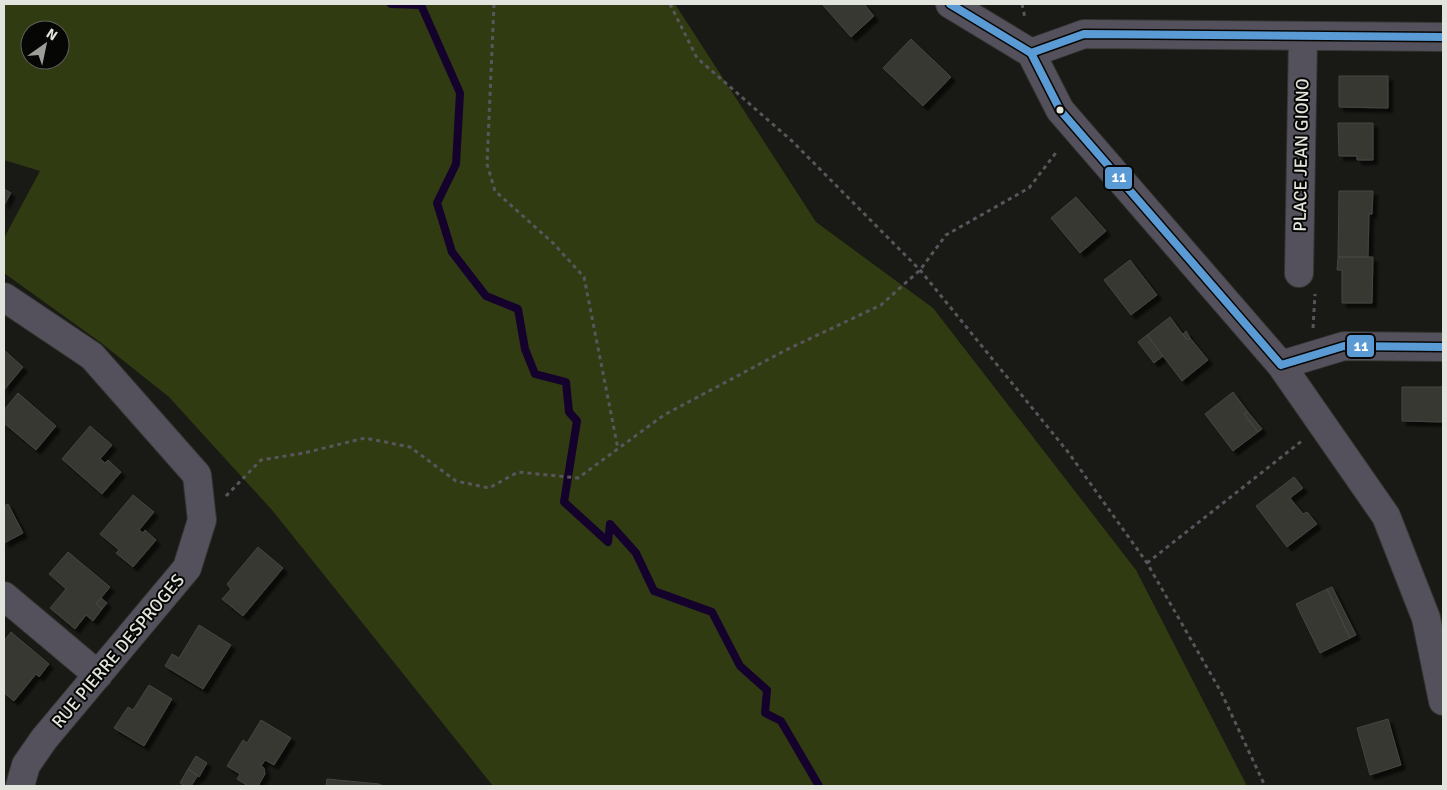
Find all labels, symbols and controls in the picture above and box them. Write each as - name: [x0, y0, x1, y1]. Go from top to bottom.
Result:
- north arrow: [20, 20, 70, 70]
- text: N: [43, 25, 61, 44]
- street label: PLACE JEAN GIONO: [1289, 78, 1313, 232]
- unlabelled marker: [1055, 105, 1065, 115]
- line badge: 11: [1104, 166, 1133, 190]
- text: 11: [1111, 169, 1127, 186]
- line badge: 11: [1346, 334, 1375, 358]
- text: 11: [1353, 338, 1369, 355]
- street label: RUE PIERRE DESPROGES: [47, 569, 189, 733]

